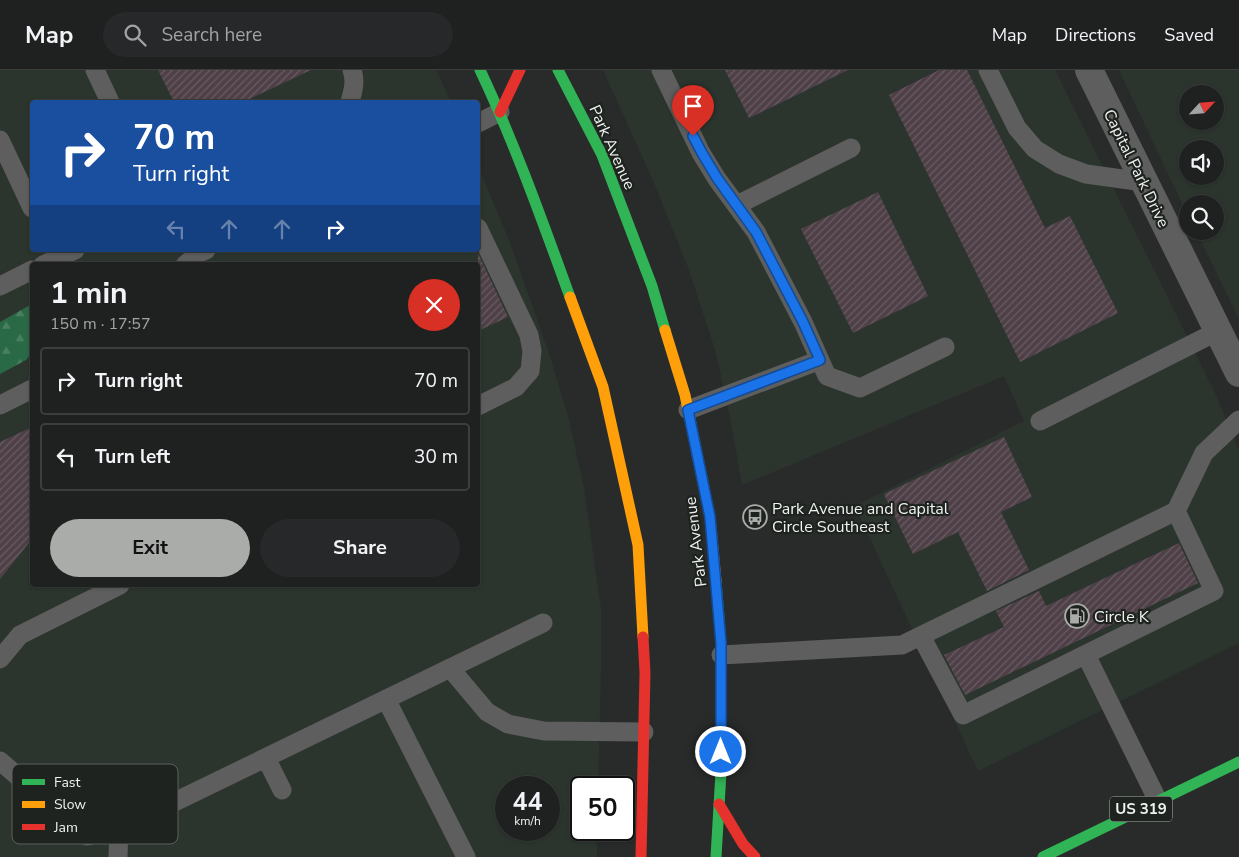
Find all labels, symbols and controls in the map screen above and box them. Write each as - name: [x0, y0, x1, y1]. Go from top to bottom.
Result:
- search box: [103, 12, 453, 57]
- text: Map: [25, 19, 73, 51]
- icon: search: [121, 21, 149, 49]
- text: Search here: [161, 22, 262, 48]
- text: Map: [992, 23, 1027, 47]
- text: Directions: [1055, 23, 1136, 47]
- text: Saved: [1164, 23, 1214, 47]
- pin: [672, 85, 714, 136]
- north arrow: [1179, 85, 1224, 130]
- map controls: [1179, 85, 1224, 240]
- icon: arrive: [679, 92, 707, 120]
- street label: Park Avenue: [584, 102, 641, 193]
- street label: Capital Park Drive: [1098, 106, 1174, 231]
- text: 70 m: [133, 114, 215, 161]
- icon: right: [50, 120, 115, 185]
- button: sound: [1179, 140, 1224, 185]
- text: Turn right: [133, 159, 229, 189]
- button: search: [1179, 195, 1224, 240]
- icon: left: [162, 215, 190, 243]
- icon: ahead: [215, 215, 243, 243]
- icon: ahead: [268, 215, 296, 243]
- icon: right: [321, 215, 349, 243]
- text: 1 min: [50, 273, 128, 314]
- button: close: [408, 279, 460, 331]
- text: 150 m · 17:57: [50, 313, 151, 335]
- icon: right: [52, 367, 80, 395]
- text: Turn right: [95, 368, 182, 394]
- text: 70 m: [414, 368, 458, 394]
- icon: left: [52, 443, 80, 471]
- text: Turn left: [95, 444, 170, 470]
- text: 30 m: [414, 444, 458, 470]
- street label: Park Avenue: [680, 496, 712, 588]
- place label: Park Avenue and Capital Circle Southeast: [772, 498, 949, 538]
- bus stop icon: Park Avenue and Capital Circle Southeast: [742, 504, 768, 530]
- button: Exit: [50, 519, 250, 577]
- button: Share: [260, 519, 460, 577]
- fuel station icon: Circle K: [1064, 603, 1090, 629]
- place label: Circle K: [1094, 606, 1150, 628]
- position arrow: [694, 725, 746, 777]
- legend: [12, 764, 178, 844]
- text: Fast: [54, 773, 80, 792]
- speed limit sign: 50: [570, 776, 635, 841]
- text: 44: [512, 785, 543, 819]
- text: Slow: [54, 795, 86, 814]
- road number: US 319: [1110, 796, 1172, 822]
- text: km/h: [514, 813, 541, 829]
- text: Jam: [53, 818, 78, 837]

